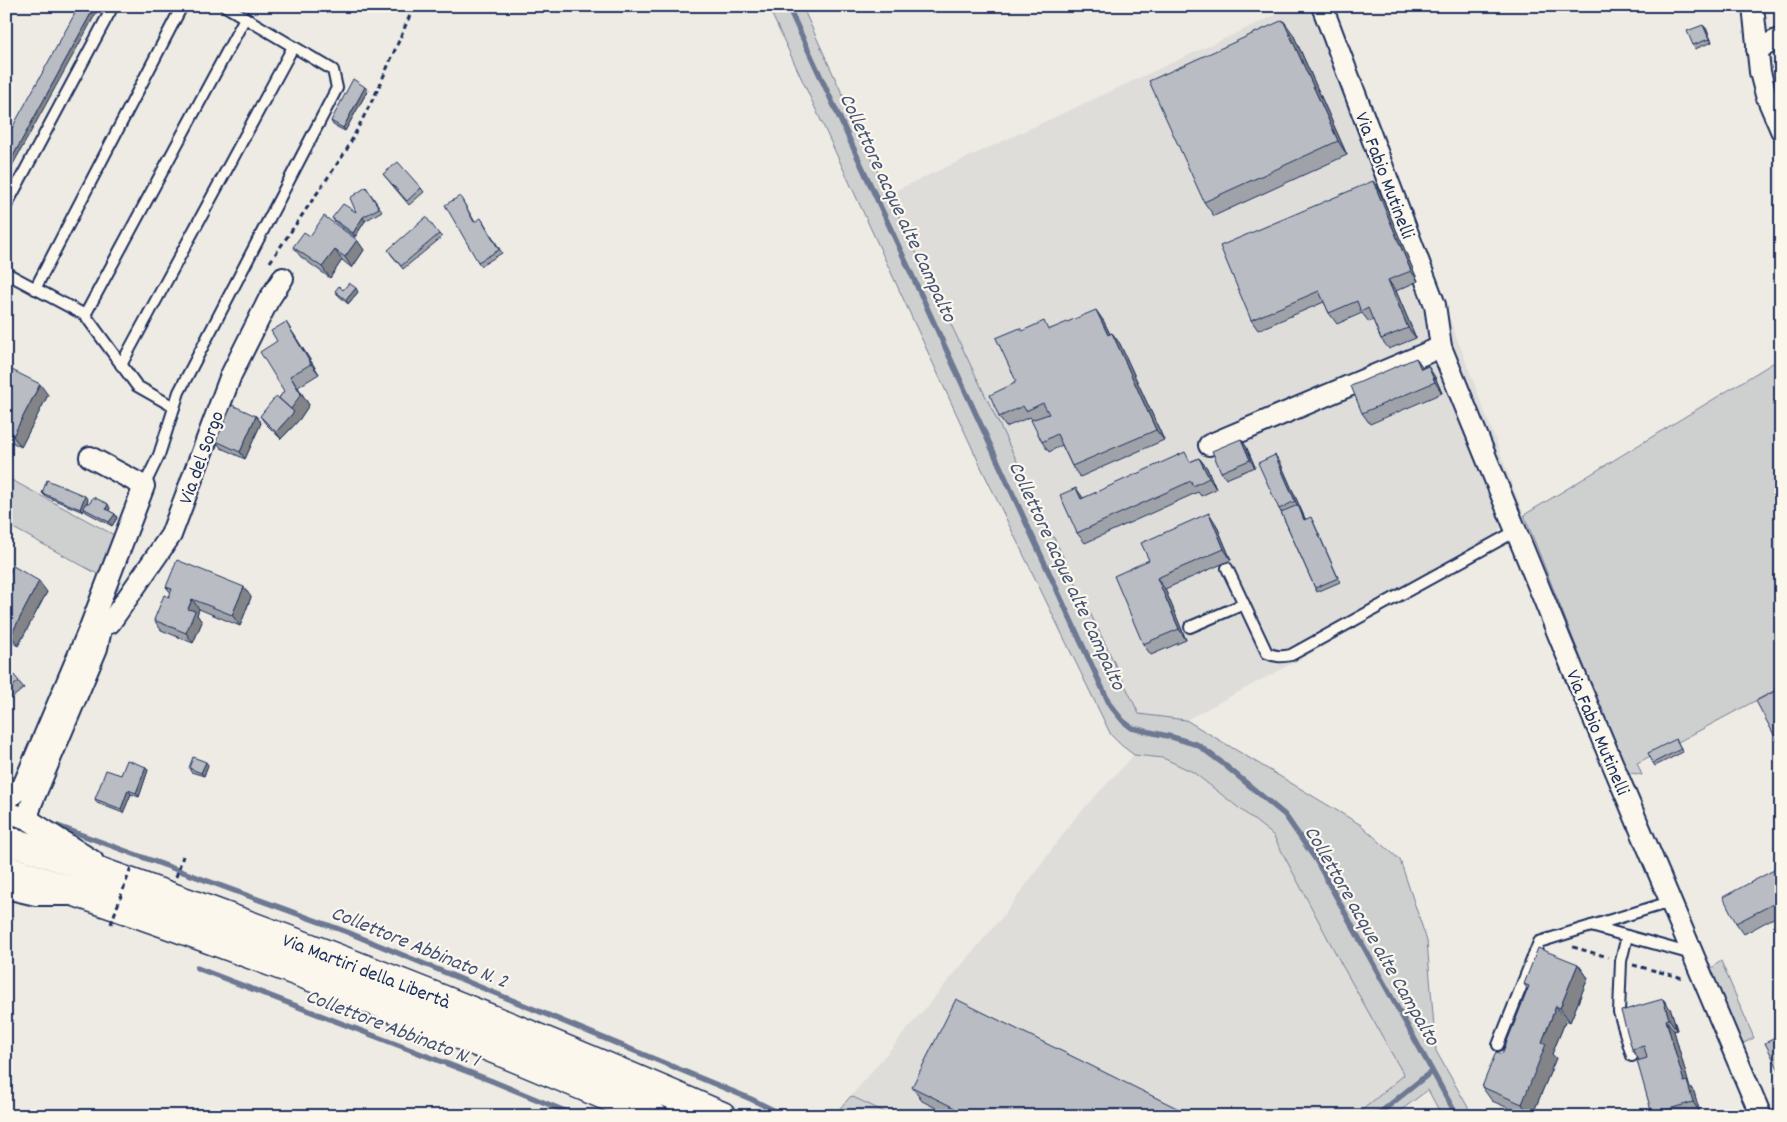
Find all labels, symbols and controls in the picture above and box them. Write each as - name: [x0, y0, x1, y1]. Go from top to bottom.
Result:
- water label: Collettore acque alte Campalto: [830, 89, 963, 329]
- street label: Via Fabio Mutinelli: [1346, 109, 1420, 244]
- street label: Via del Sorgo: [173, 407, 233, 509]
- water label: Collettore acque alte Campalto: [999, 457, 1132, 697]
- street label: Via Fabio Mutinelli: [1557, 666, 1635, 801]
- water label: Collettore acque alte Campalto: [1295, 821, 1447, 1053]
- water label: Collettore Abbinato N. 2: [326, 900, 513, 998]
- street label: Via Martiri della Libertà: [278, 928, 454, 1018]
- water label: Collettore Abbinato N. 1: [301, 983, 485, 1078]

